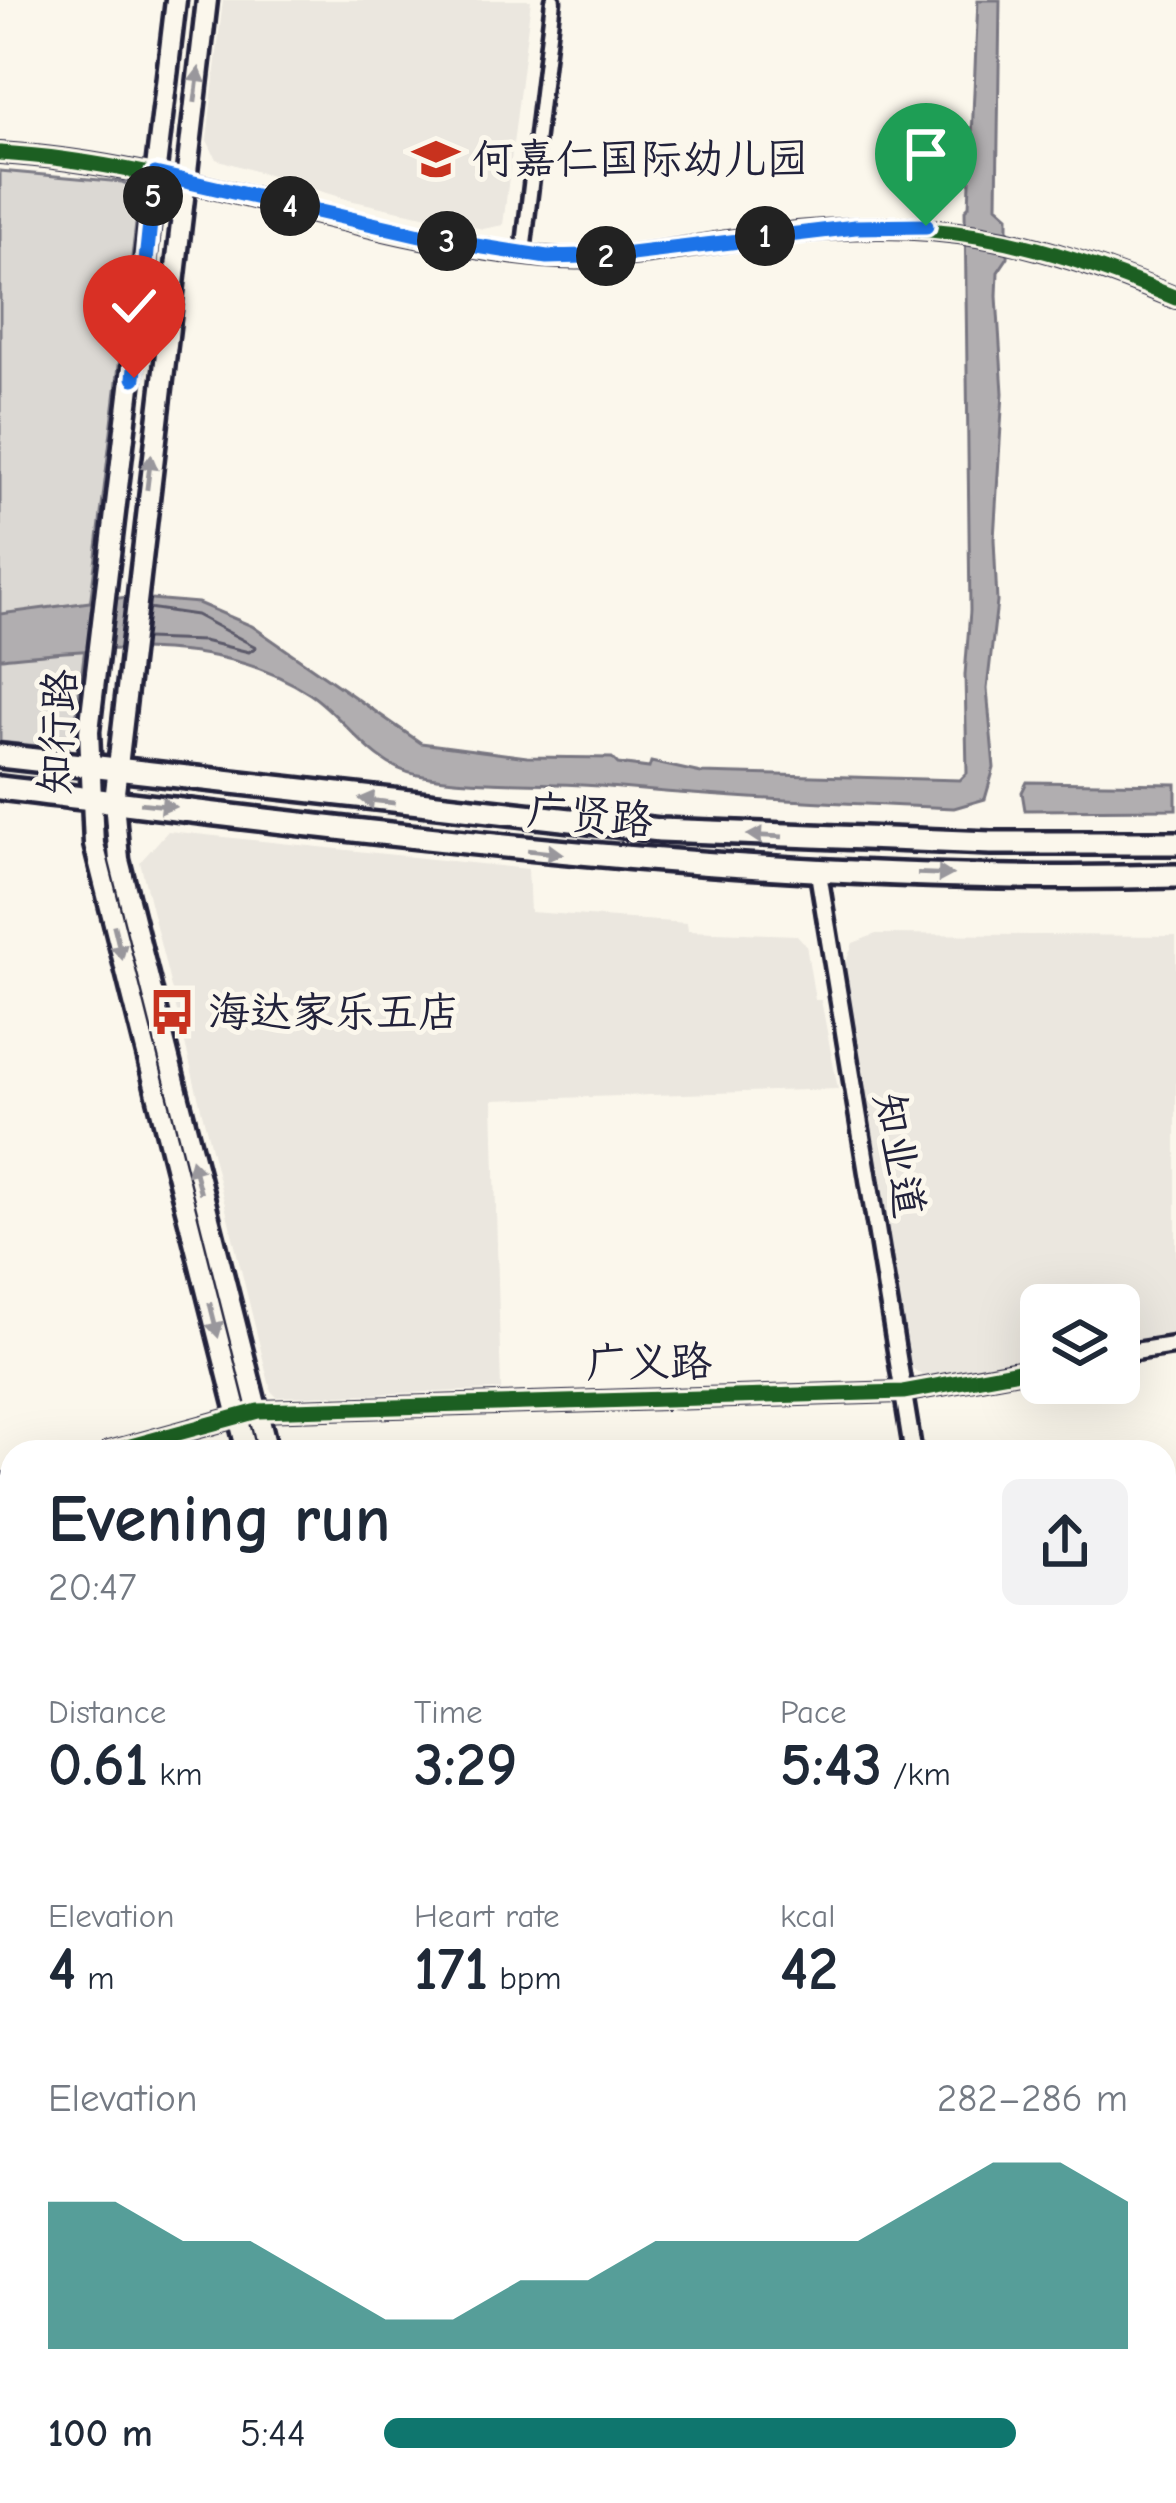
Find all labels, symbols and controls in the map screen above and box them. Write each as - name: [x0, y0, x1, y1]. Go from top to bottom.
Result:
- one-way arrow: [188, 66, 207, 104]
- pin: [875, 103, 977, 226]
- icon: arrive: [893, 121, 959, 187]
- school or university icon: 何嘉仁国际幼儿园: [411, 134, 461, 184]
- place label: 何嘉仁国际幼儿园: [472, 135, 808, 184]
- pin: 5: [123, 166, 183, 226]
- pin: 4: [260, 176, 320, 236]
- text: 5: [144, 177, 162, 215]
- text: 4: [282, 187, 298, 225]
- pin: 1: [735, 206, 795, 266]
- pin: 3: [417, 211, 477, 271]
- text: 1: [759, 217, 771, 255]
- text: 3: [439, 222, 455, 260]
- pin: 2: [576, 226, 636, 286]
- text: 2: [598, 237, 614, 275]
- pin: [83, 255, 185, 378]
- icon: check: [101, 273, 167, 339]
- one-way arrow: [140, 453, 159, 491]
- street label: 知行路: [30, 668, 86, 796]
- street label: 广贤路: [525, 786, 655, 846]
- one-way arrow: [358, 792, 395, 811]
- one-way arrow: [140, 796, 177, 815]
- one-way arrow: [745, 826, 783, 845]
- one-way arrow: [527, 843, 564, 862]
- one-way arrow: [916, 865, 954, 884]
- one-way arrow: [109, 924, 128, 961]
- bus stop icon: 海达家乐五店: [147, 987, 197, 1037]
- place label: 海达家乐五店: [208, 988, 460, 1037]
- street label: 知业道: [864, 1089, 934, 1221]
- one-way arrow: [186, 1158, 205, 1195]
- map controls: [1020, 1284, 1140, 1404]
- button: layers: [1020, 1284, 1140, 1404]
- one-way arrow: [205, 1302, 224, 1339]
- street label: 广义路: [586, 1337, 712, 1389]
- button: share: [1002, 1479, 1128, 1605]
- text: Evening run: [48, 1482, 390, 1558]
- text: 20:47: [48, 1565, 137, 1610]
- text: Distance: [48, 1693, 166, 1731]
- text: Time: [414, 1693, 483, 1731]
- text: Pace: [780, 1693, 847, 1731]
- text: 0.61: [48, 1731, 148, 1800]
- text: 3:29: [414, 1731, 517, 1800]
- text: 5:43: [780, 1731, 882, 1800]
- text: km: [148, 1755, 202, 1793]
- text: /km: [882, 1755, 951, 1793]
- text: Elevation: [48, 1897, 174, 1935]
- text: Heart rate: [414, 1897, 560, 1935]
- text: kcal: [780, 1897, 835, 1935]
- text: 4: [48, 1935, 76, 2004]
- text: 171: [414, 1935, 488, 2004]
- text: 42: [780, 1935, 838, 2004]
- text: m: [76, 1959, 114, 1997]
- text: bpm: [488, 1959, 562, 1997]
- text: Elevation: [48, 2076, 197, 2121]
- text: 282–286 m: [937, 2076, 1128, 2121]
- text: 100 m: [48, 2411, 153, 2456]
- text: 5:44: [240, 2411, 306, 2456]

